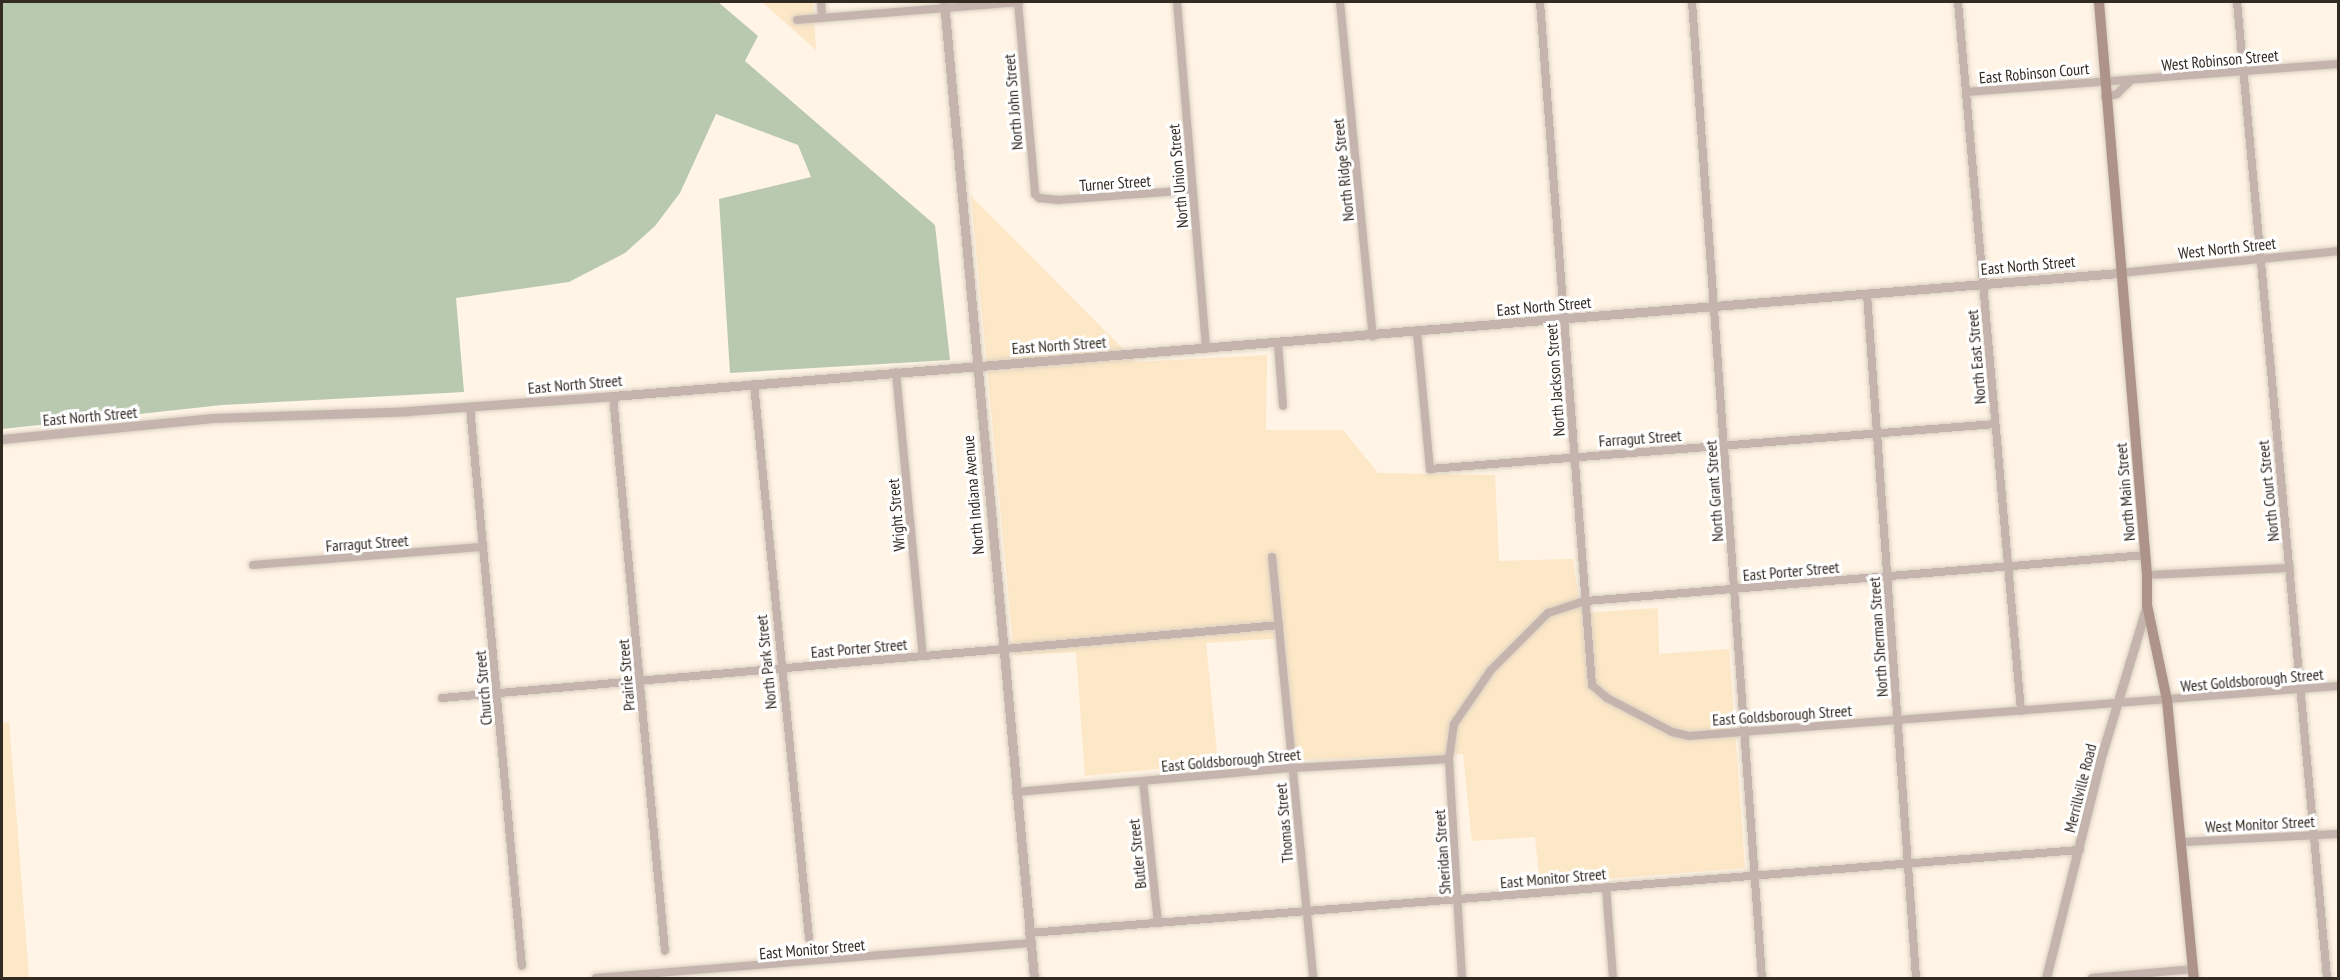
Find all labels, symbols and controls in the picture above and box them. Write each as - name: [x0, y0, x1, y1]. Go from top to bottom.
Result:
- street label: West Robinson Street: [2161, 45, 2279, 75]
- street label: North John Street: [999, 53, 1027, 151]
- street label: East Robinson Court: [1978, 59, 2090, 87]
- street label: North Ridge Street: [1328, 118, 1358, 222]
- street label: North Union Street: [1164, 123, 1192, 229]
- street label: Turner Street: [1079, 171, 1151, 195]
- street label: West North Street: [2177, 233, 2277, 263]
- street label: East North Street: [1980, 251, 2076, 279]
- street label: East North Street: [1496, 292, 1592, 320]
- street label: North East Street: [1962, 309, 1990, 405]
- street label: North Jackson Street: [1541, 323, 1569, 437]
- street label: East North Street: [1011, 332, 1107, 358]
- street label: East North Street: [527, 370, 623, 398]
- street label: East North Street: [42, 402, 138, 430]
- street label: Farragut Street: [1598, 426, 1682, 450]
- street label: North Indiana Avenue: [958, 434, 988, 556]
- street label: North Grant Street: [1701, 440, 1727, 542]
- street label: North Court Street: [2253, 440, 2283, 542]
- street label: North Main Street: [2111, 442, 2139, 542]
- street label: Wright Street: [883, 478, 909, 552]
- street label: Farragut Street: [325, 531, 409, 555]
- street label: East Porter Street: [1742, 557, 1840, 585]
- street label: North Sherman Street: [1864, 576, 1892, 698]
- street label: North Park Street: [751, 614, 781, 710]
- street label: East Porter Street: [810, 634, 908, 662]
- street label: Prairie Street: [613, 638, 639, 712]
- street label: Church Street: [470, 650, 496, 726]
- street label: West Goldsborough Street: [2180, 664, 2324, 696]
- street label: East Goldsborough Street: [1712, 701, 1852, 729]
- street label: Merrillville Road: [2060, 742, 2100, 834]
- street label: East Goldsborough Street: [1160, 744, 1302, 776]
- street label: Thomas Street: [1271, 782, 1297, 864]
- street label: Sheridan Street: [1429, 809, 1455, 895]
- street label: West Monitor Street: [2205, 812, 2315, 836]
- street label: Butler Street: [1124, 818, 1150, 890]
- street label: East Monitor Street: [1499, 864, 1607, 892]
- street label: East Monitor Street: [758, 935, 866, 963]

